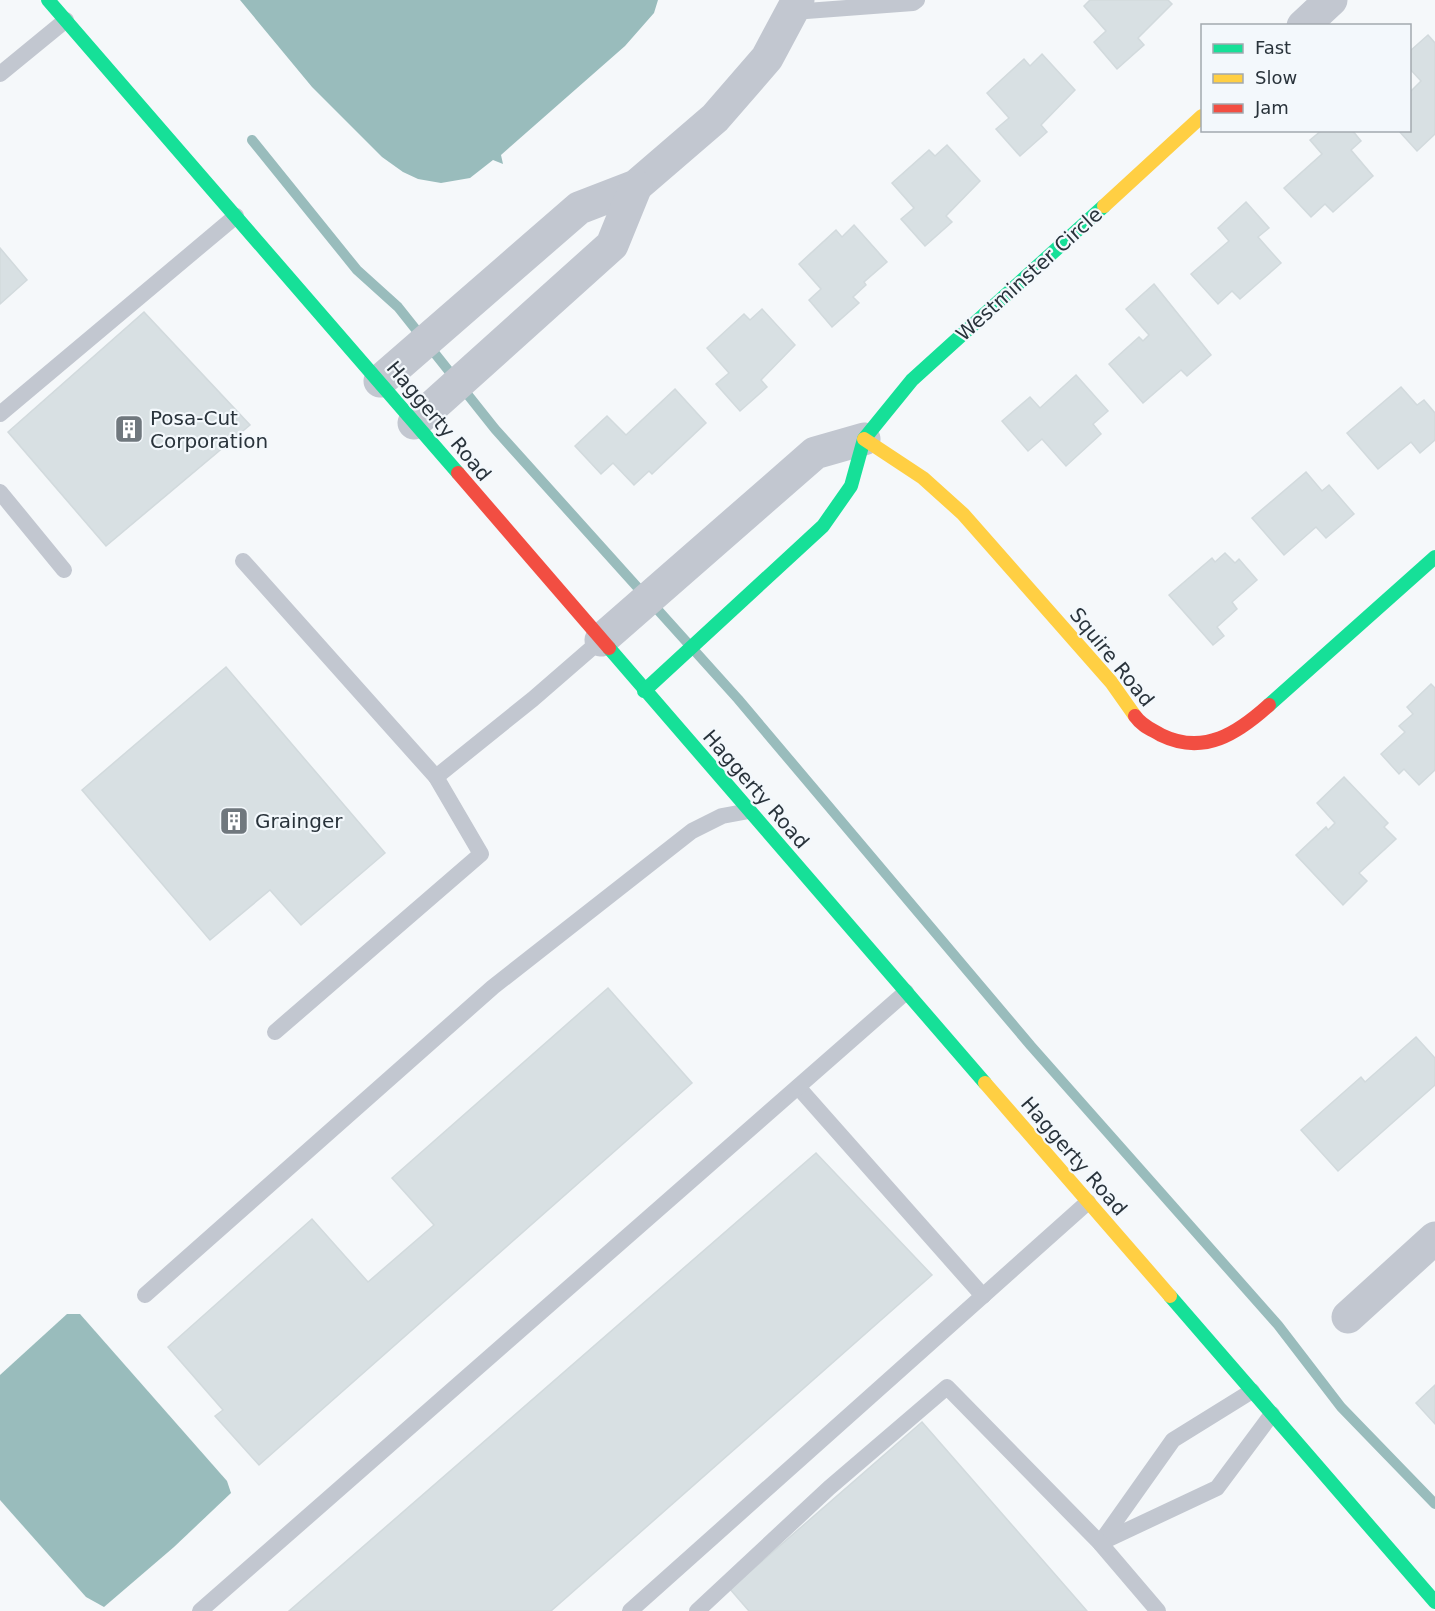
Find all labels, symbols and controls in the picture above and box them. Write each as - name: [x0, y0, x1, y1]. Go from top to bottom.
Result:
- legend: [1201, 24, 1411, 132]
- text: Fast: [1255, 37, 1291, 58]
- text: Slow: [1255, 67, 1297, 88]
- text: Jam: [1254, 97, 1289, 118]
- street label: Westminster Circle: [951, 202, 1107, 346]
- street label: Haggerty Road: [382, 356, 496, 486]
- place label: Posa-Cut Corporation: [150, 406, 268, 453]
- building icon: Posa-Cut Corporation: [113, 413, 145, 445]
- street label: Squire Road: [1065, 603, 1159, 711]
- street label: Haggerty Road: [698, 725, 814, 853]
- building icon: Grainger: [218, 805, 250, 837]
- place label: Grainger: [255, 809, 343, 833]
- street label: Haggerty Road: [1016, 1092, 1132, 1220]

